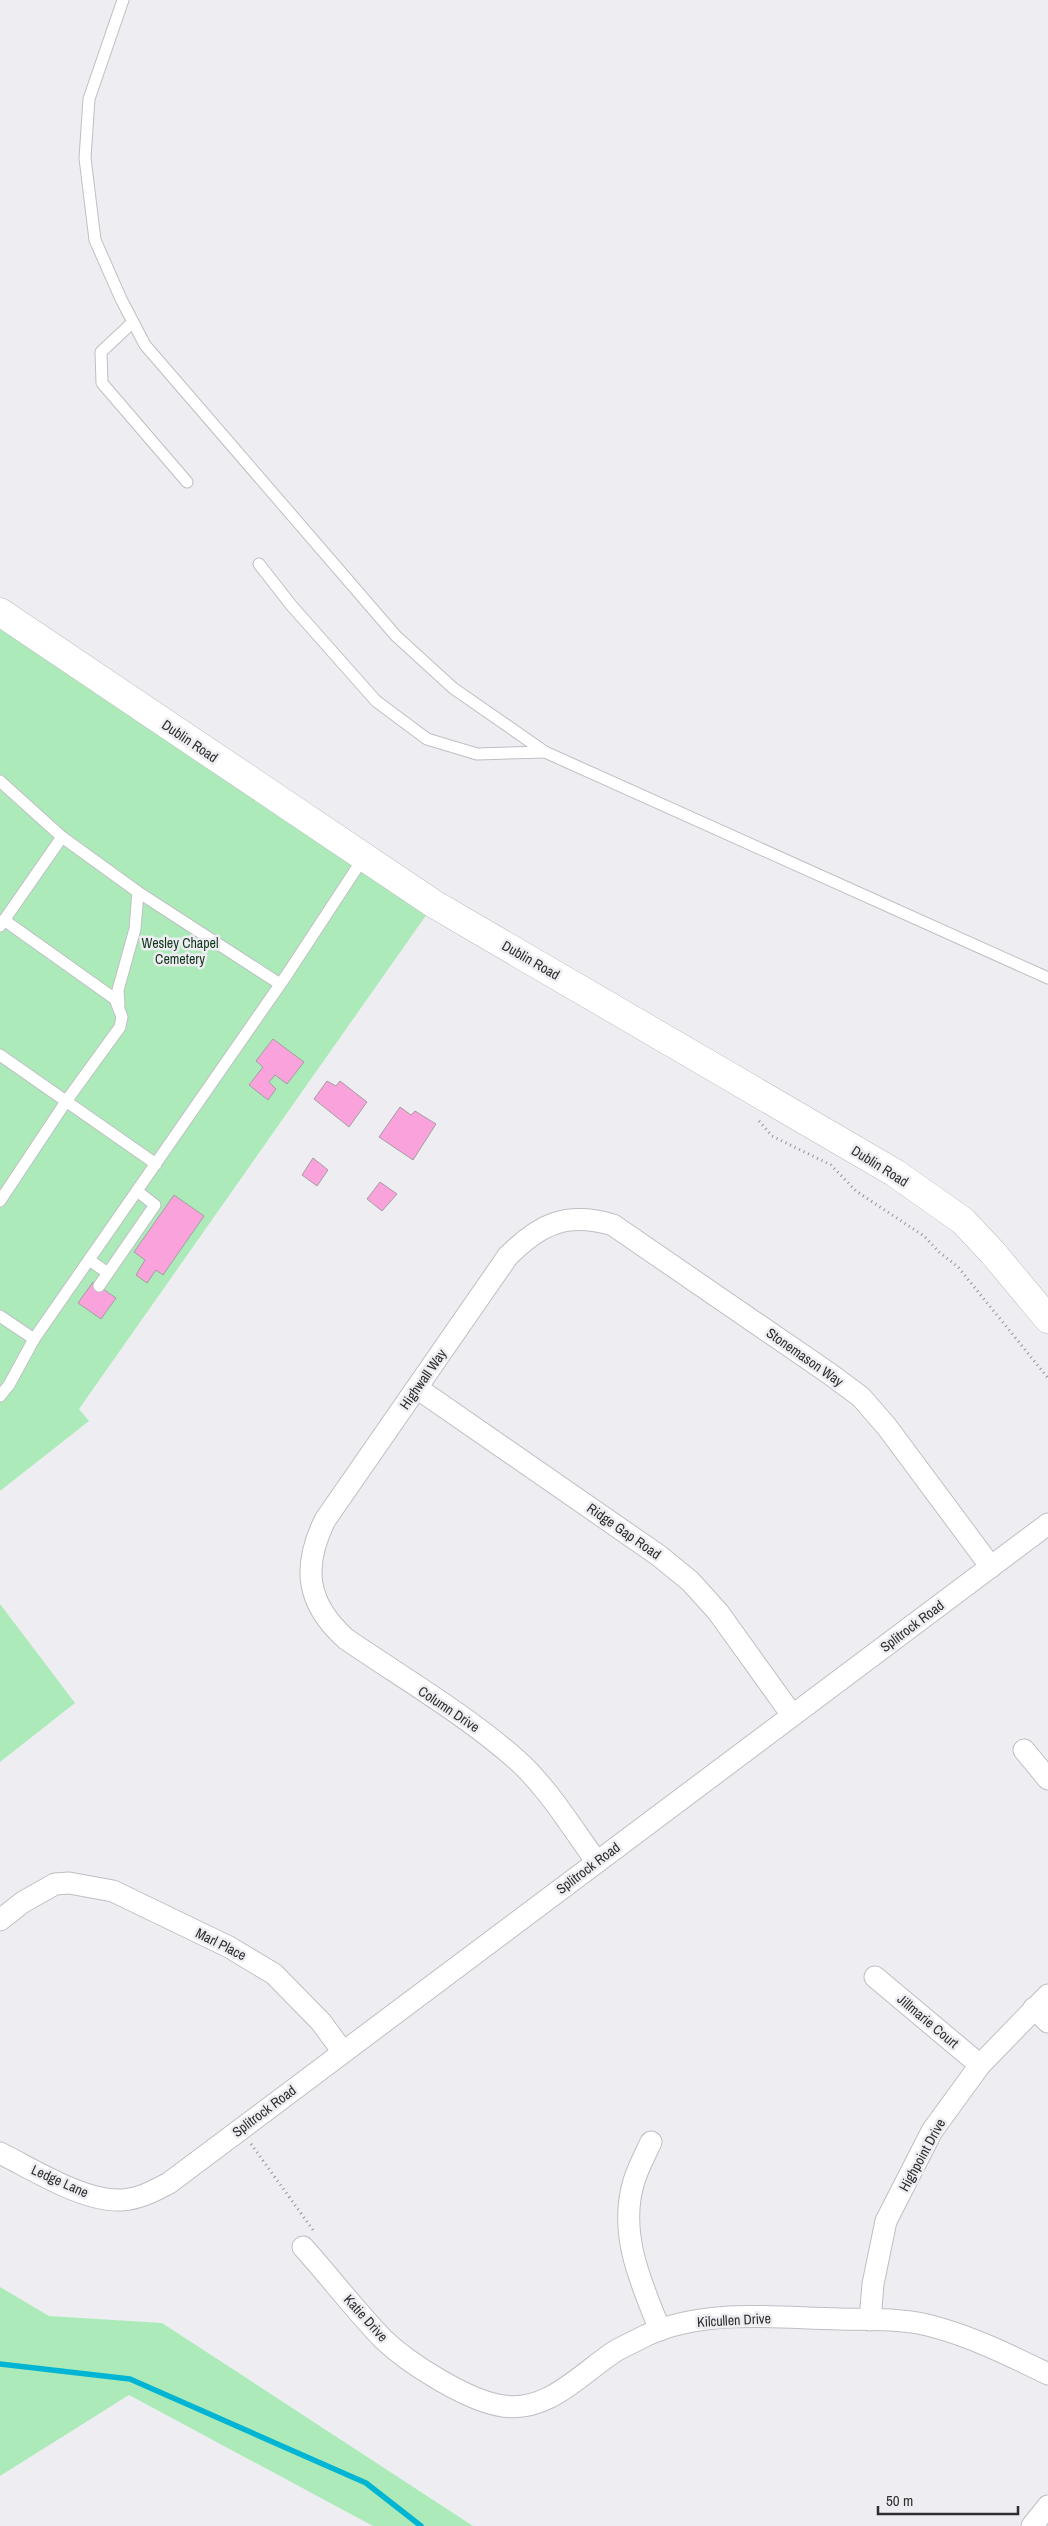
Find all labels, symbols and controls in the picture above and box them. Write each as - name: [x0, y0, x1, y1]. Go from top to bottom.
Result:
- street label: Dublin Road: [159, 716, 221, 766]
- park label: Wesley Chapel Cemetery: [142, 934, 219, 968]
- street label: Dublin Road: [499, 936, 563, 984]
- street label: Dublin Road: [848, 1141, 912, 1191]
- street label: Stonemason Way: [763, 1324, 847, 1390]
- street label: Highwall Way: [396, 1345, 451, 1413]
- street label: Ridge Gap Road: [584, 1499, 664, 1563]
- street label: Splitrock Road: [877, 1596, 947, 1656]
- street label: Column Drive: [415, 1682, 483, 1736]
- street label: Splitrock Road: [553, 1838, 623, 1898]
- street label: Marl Place: [193, 1924, 249, 1964]
- street label: Jillmarie Court: [894, 1990, 962, 2052]
- street label: Splitrock Road: [229, 2081, 299, 2141]
- street label: Highpoint Drive: [895, 2115, 949, 2195]
- street label: Ledge Lane: [29, 2160, 91, 2202]
- street label: Katie Drive: [340, 2291, 392, 2345]
- street label: Kilcullen Drive: [697, 2309, 771, 2331]
- scale bar: [878, 2484, 1018, 2516]
- text: 50 m: [886, 2490, 913, 2511]

